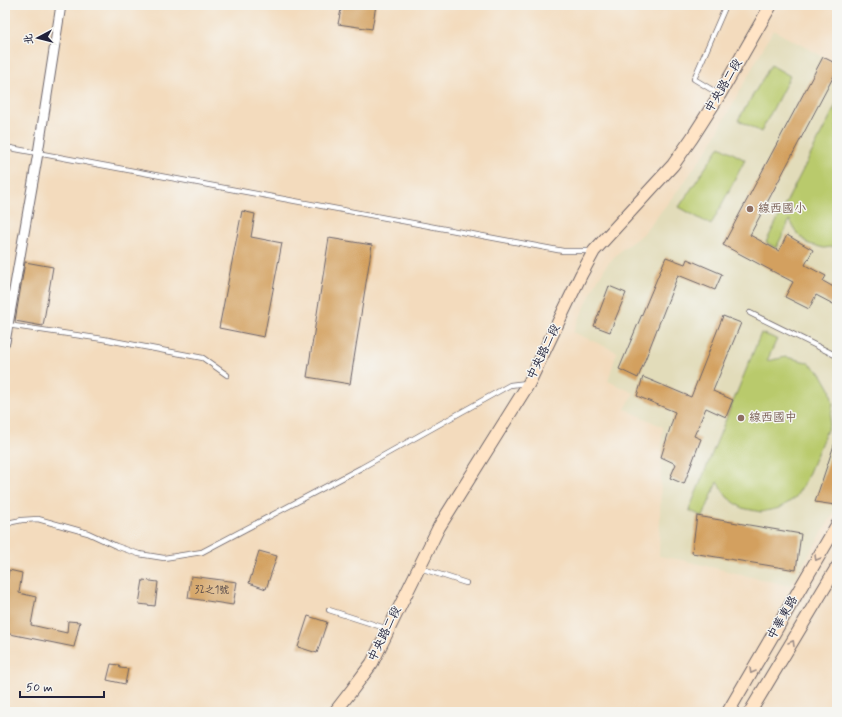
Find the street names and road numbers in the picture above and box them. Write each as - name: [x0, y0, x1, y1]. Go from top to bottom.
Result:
- street label: 中央路二段: [702, 56, 746, 116]
- street label: 中央路二段: [524, 322, 564, 382]
- street label: 中華東路: [764, 593, 802, 643]
- street label: 中央路二段: [365, 604, 405, 664]

